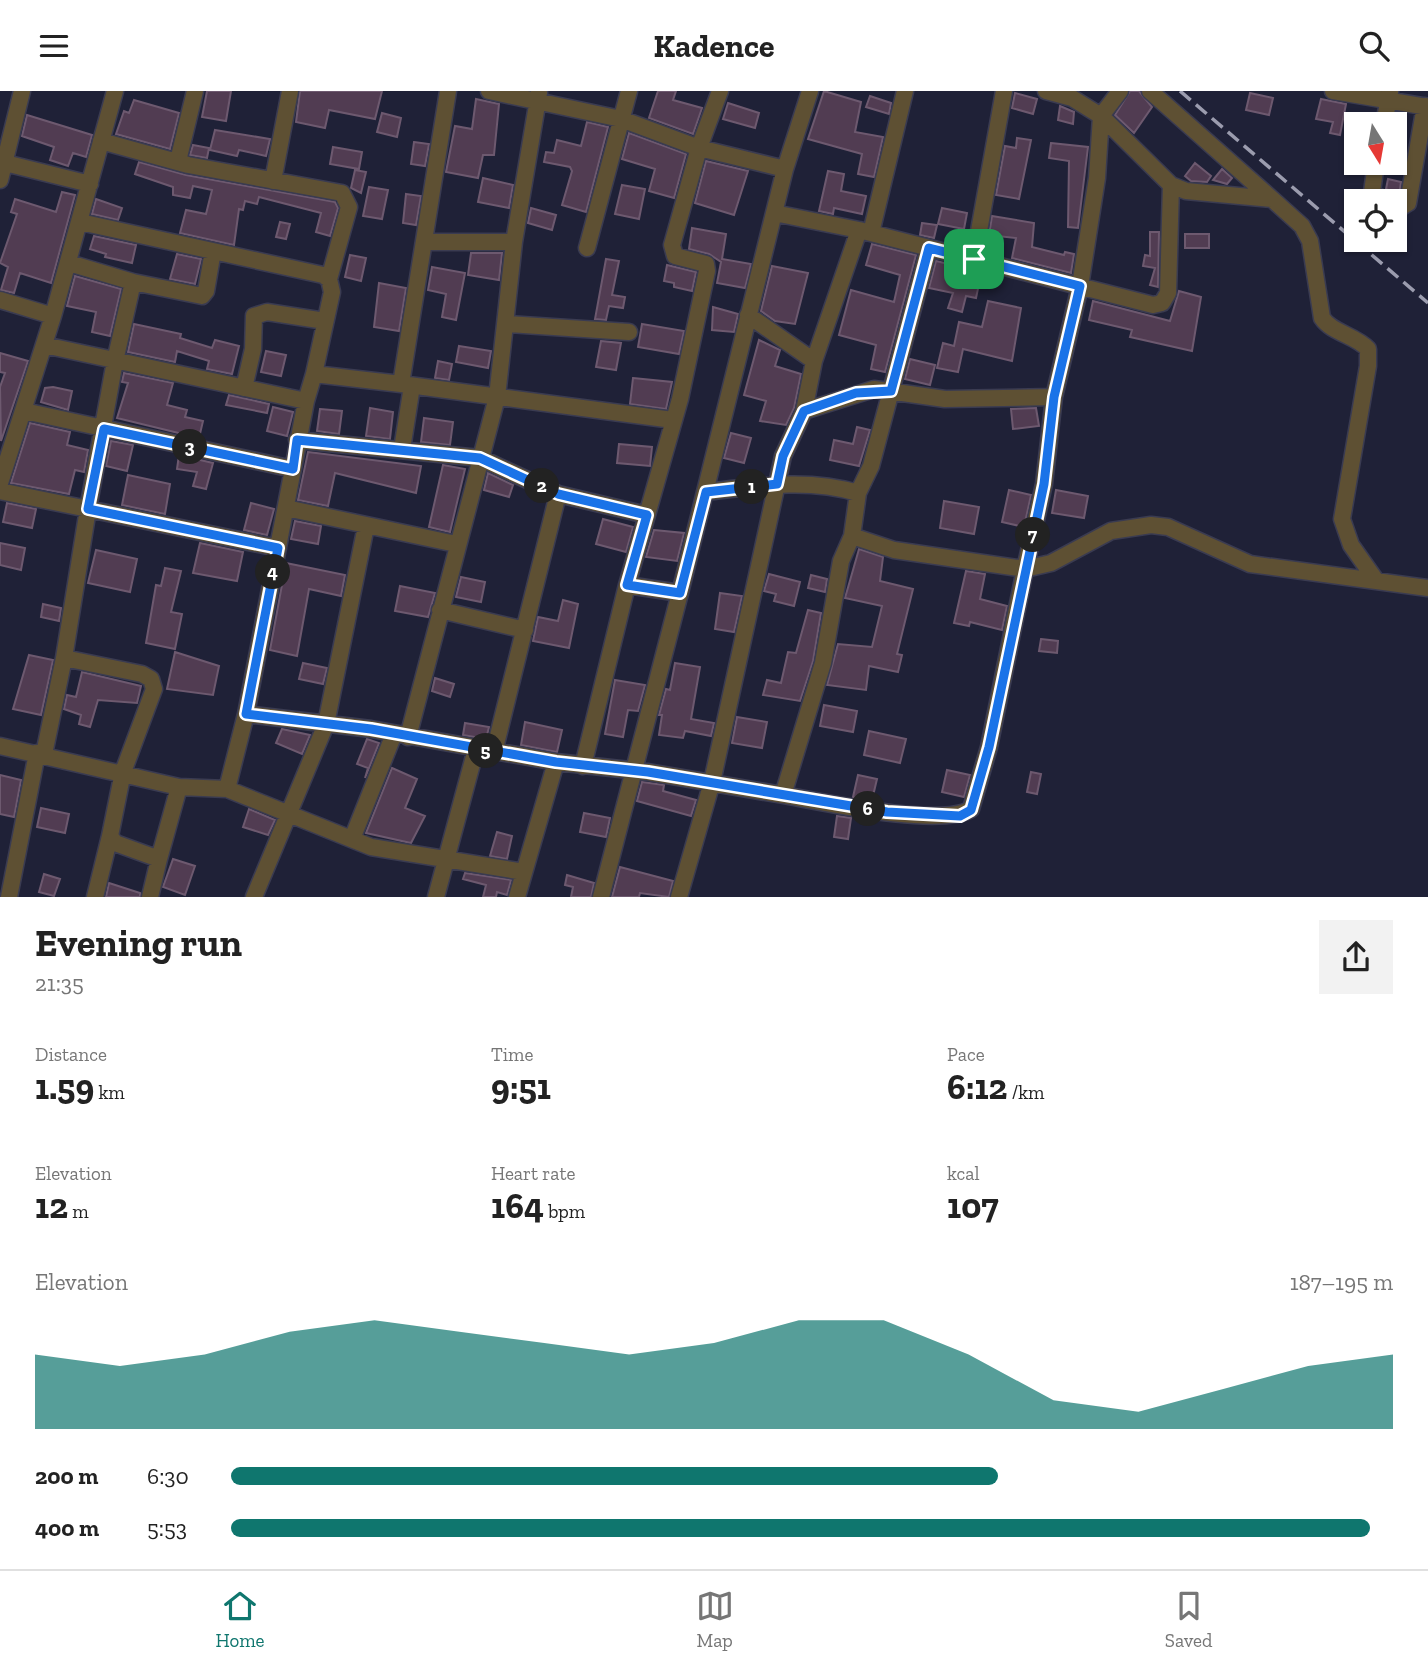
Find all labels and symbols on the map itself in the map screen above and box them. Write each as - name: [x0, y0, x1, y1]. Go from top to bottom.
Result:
- north arrow: [1344, 112, 1407, 175]
- pin: [944, 229, 1004, 289]
- pin: 3: [172, 429, 208, 465]
- pin: 2: [524, 469, 560, 503]
- pin: 1: [734, 469, 770, 505]
- pin: 7: [1016, 517, 1050, 553]
- pin: 4: [256, 554, 290, 589]
- pin: 5: [468, 733, 504, 769]
- pin: 6: [850, 791, 886, 827]

